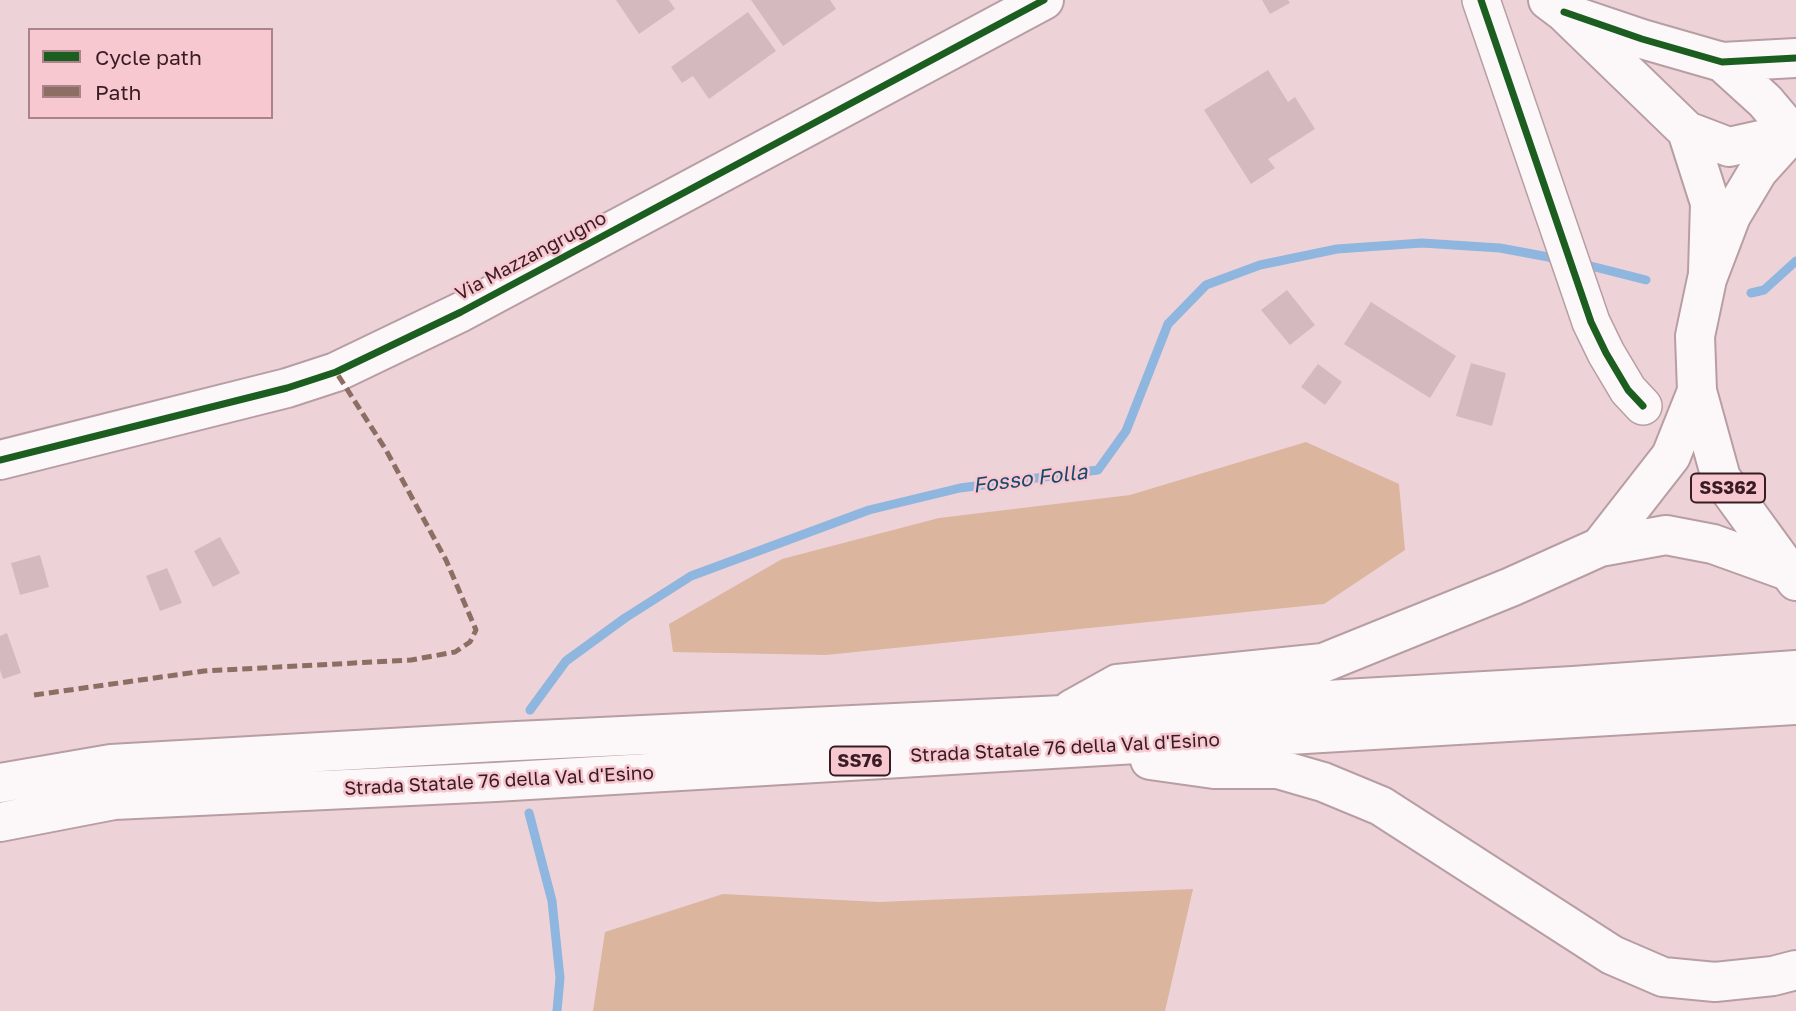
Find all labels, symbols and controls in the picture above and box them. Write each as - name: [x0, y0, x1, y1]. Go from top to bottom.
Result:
- legend: [28, 28, 273, 119]
- text: Cycle path: [95, 44, 202, 70]
- text: Path: [95, 79, 142, 105]
- street label: Via Mazzangrugno: [452, 207, 610, 305]
- water label: Fosso Folla: [971, 459, 1089, 499]
- road number: SS362: [1691, 474, 1765, 502]
- street label: Strada Statale 76 della Val d'Esino: [910, 729, 1220, 767]
- road number: SS76: [830, 746, 890, 776]
- street label: Strada Statale 76 della Val d'Esino: [344, 762, 654, 800]

